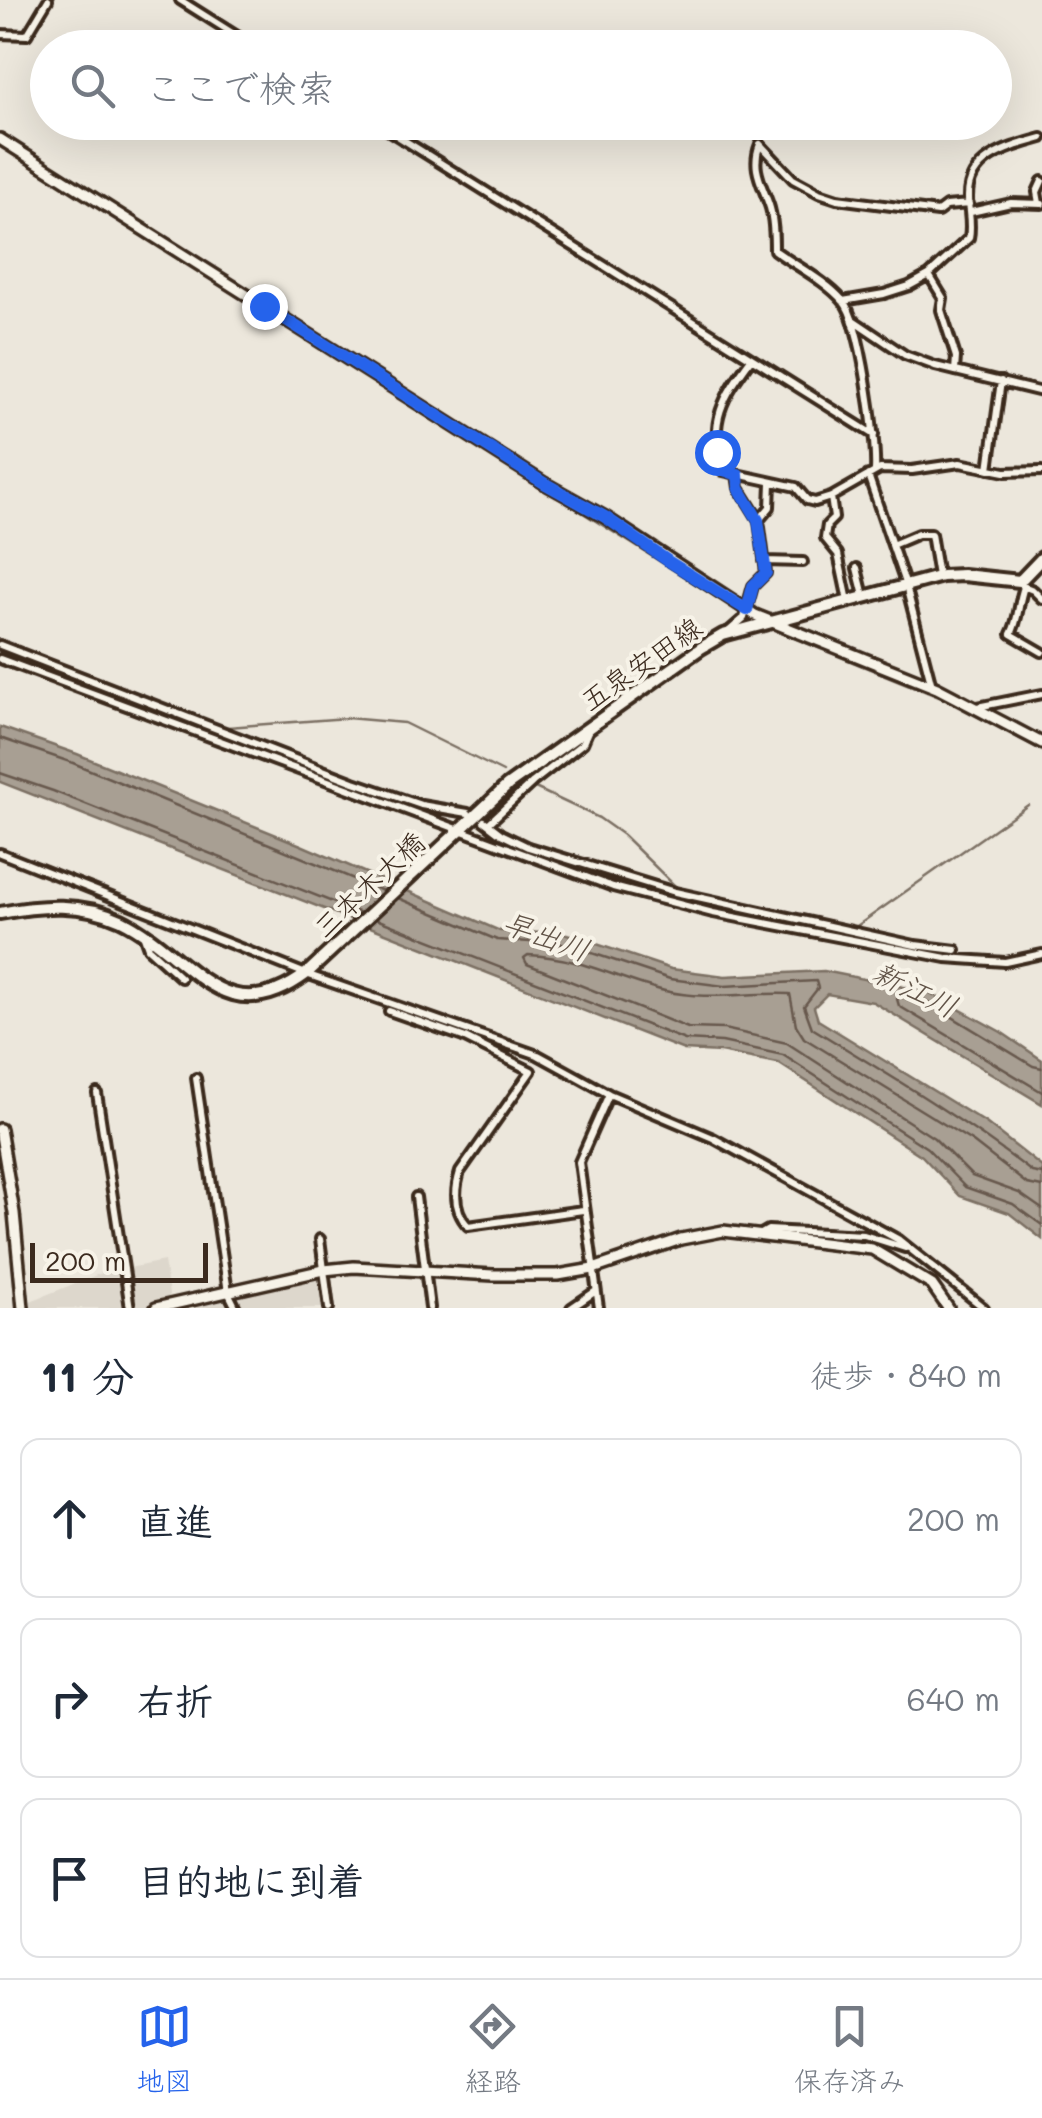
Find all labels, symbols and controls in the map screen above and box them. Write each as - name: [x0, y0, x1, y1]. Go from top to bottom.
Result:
- search box: [30, 30, 1012, 140]
- icon: search: [65, 58, 120, 113]
- text: ここで検索: [145, 62, 335, 112]
- route end: [242, 284, 288, 330]
- route start: [695, 430, 741, 476]
- street label: 五泉安田線: [573, 608, 708, 718]
- street label: 三本木大橋: [305, 823, 432, 945]
- water label: 早出川: [498, 901, 596, 969]
- water label: 新江川: [867, 950, 965, 1026]
- scale bar: [30, 1238, 208, 1282]
- text: 200 m: [45, 1242, 126, 1278]
- text: 11 分: [40, 1348, 134, 1403]
- text: 徒歩 · 840 m: [810, 1353, 1002, 1395]
- icon: ahead: [42, 1491, 97, 1546]
- text: 直進: [137, 1495, 213, 1545]
- text: 200 m: [907, 1497, 1000, 1539]
- icon: right: [42, 1671, 97, 1726]
- text: 右折: [137, 1675, 213, 1725]
- text: 640 m: [906, 1677, 1000, 1719]
- icon: arrive: [42, 1851, 97, 1906]
- text: 目的地に到着: [137, 1855, 365, 1905]
- tab: 地図: [136, 1999, 192, 2099]
- tab: 経路: [465, 1999, 521, 2099]
- tab: 保存済み: [794, 1999, 906, 2099]

